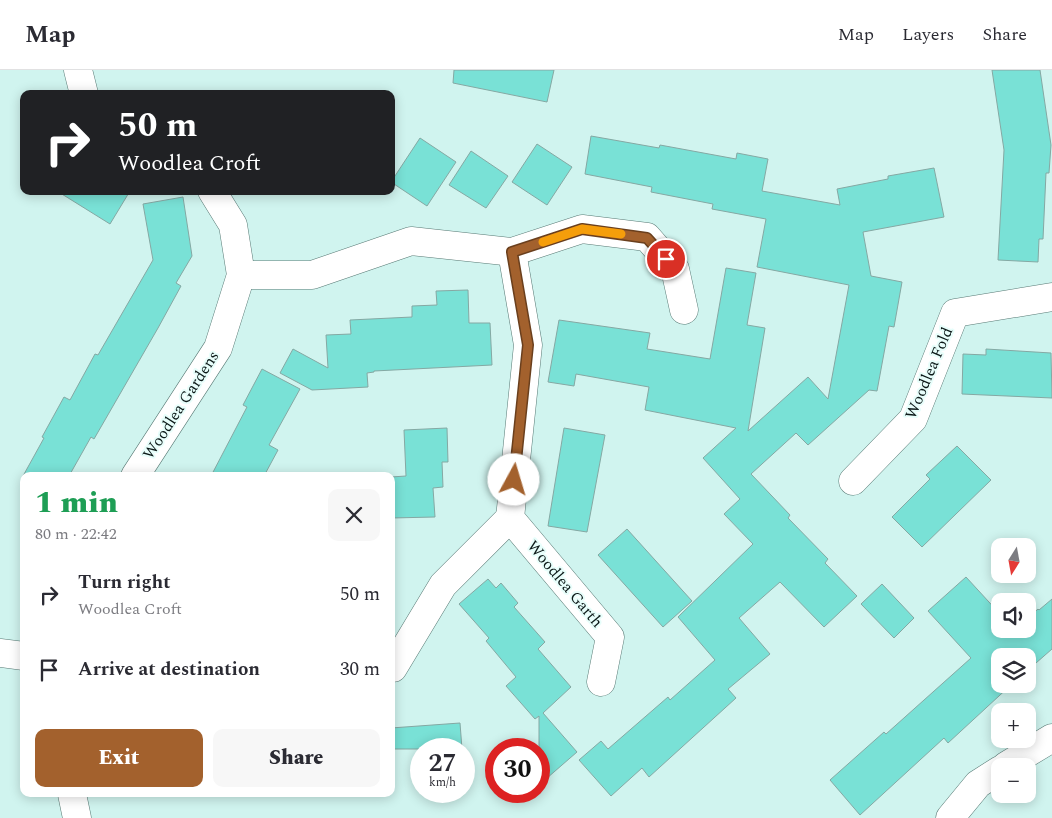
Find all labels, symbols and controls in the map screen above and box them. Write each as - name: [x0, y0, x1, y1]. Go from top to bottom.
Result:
- text: Map: [25, 17, 75, 53]
- text: Map: [838, 21, 874, 48]
- text: Layers: [902, 21, 954, 48]
- text: Share: [982, 21, 1027, 48]
- text: 50 m: [118, 99, 198, 152]
- icon: right: [35, 110, 100, 175]
- text: Woodlea Croft: [118, 147, 261, 180]
- pin: [645, 238, 687, 280]
- icon: arrive: [652, 245, 680, 273]
- street label: Woodlea Fold: [899, 323, 959, 423]
- street label: Woodlea Gardens: [137, 346, 225, 464]
- position arrow: [487, 453, 539, 505]
- text: 1 min: [35, 480, 118, 526]
- button: close: [328, 489, 380, 541]
- text: 80 m · 22:42: [35, 522, 117, 546]
- street label: Woodlea Garth: [521, 535, 609, 633]
- north arrow: [991, 538, 1036, 582]
- map controls: [991, 538, 1036, 803]
- text: Turn right: [78, 568, 171, 597]
- text: 50 m: [340, 580, 380, 609]
- icon: right: [35, 581, 63, 609]
- button: sound: [991, 593, 1036, 638]
- text: Woodlea Croft: [78, 597, 182, 621]
- button: layers: [991, 648, 1036, 693]
- text: Arrive at destination: [78, 655, 260, 684]
- text: 30 m: [340, 655, 380, 684]
- icon: arrive: [35, 656, 63, 684]
- button: +: [991, 703, 1036, 748]
- button: Exit: [35, 729, 203, 787]
- button: Share: [213, 729, 380, 787]
- speed limit sign: 30: [485, 738, 550, 803]
- text: 27: [428, 745, 457, 783]
- button: −: [991, 758, 1036, 803]
- text: km/h: [429, 773, 456, 792]

